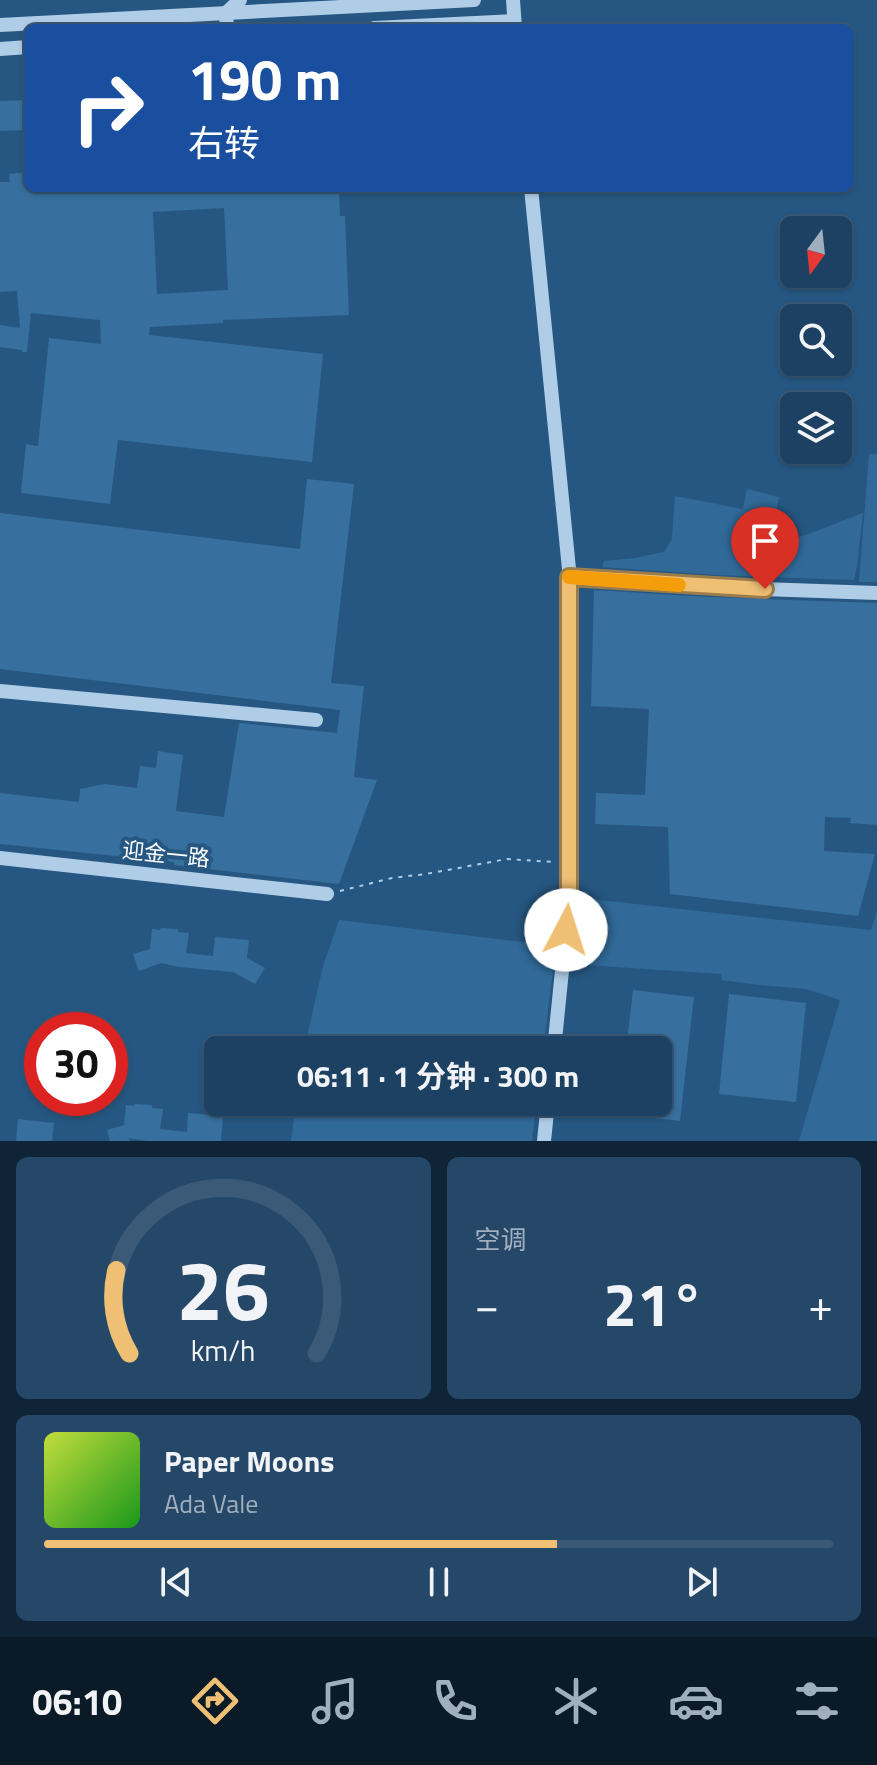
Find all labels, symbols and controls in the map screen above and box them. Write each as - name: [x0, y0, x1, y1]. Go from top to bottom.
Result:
- text: 190 m: [188, 37, 341, 122]
- icon: right: [56, 56, 160, 160]
- text: 右转: [188, 115, 260, 170]
- north arrow: [780, 216, 852, 288]
- map controls: [780, 216, 852, 464]
- button: search: [780, 304, 852, 376]
- button: layers: [780, 392, 852, 464]
- pin: [731, 507, 799, 589]
- icon: arrive: [743, 519, 787, 563]
- street label: 迎金一路: [120, 832, 212, 876]
- position arrow: [524, 888, 608, 972]
- speed limit sign: 30: [24, 1012, 128, 1116]
- text: 06:11 · 1 分钟 · 300 m: [297, 1053, 579, 1099]
- text: 空调: [475, 1220, 527, 1259]
- text: 26: [177, 1226, 270, 1352]
- text: 21°: [603, 1258, 704, 1349]
- text: −: [475, 1271, 499, 1338]
- text: +: [808, 1271, 833, 1338]
- text: km/h: [191, 1329, 256, 1372]
- text: Paper Moons: [164, 1438, 334, 1484]
- text: Ada Vale: [164, 1484, 258, 1523]
- icon: previous: [154, 1560, 198, 1604]
- icon: pause: [417, 1560, 461, 1604]
- icon: next: [680, 1560, 724, 1604]
- icon: directions: [187, 1673, 243, 1729]
- icon: music: [307, 1673, 363, 1729]
- icon: phone: [427, 1673, 483, 1729]
- icon: climate: [548, 1673, 604, 1729]
- icon: car: [668, 1673, 724, 1729]
- icon: filters: [789, 1673, 845, 1729]
- text: 06:10: [32, 1674, 122, 1729]

